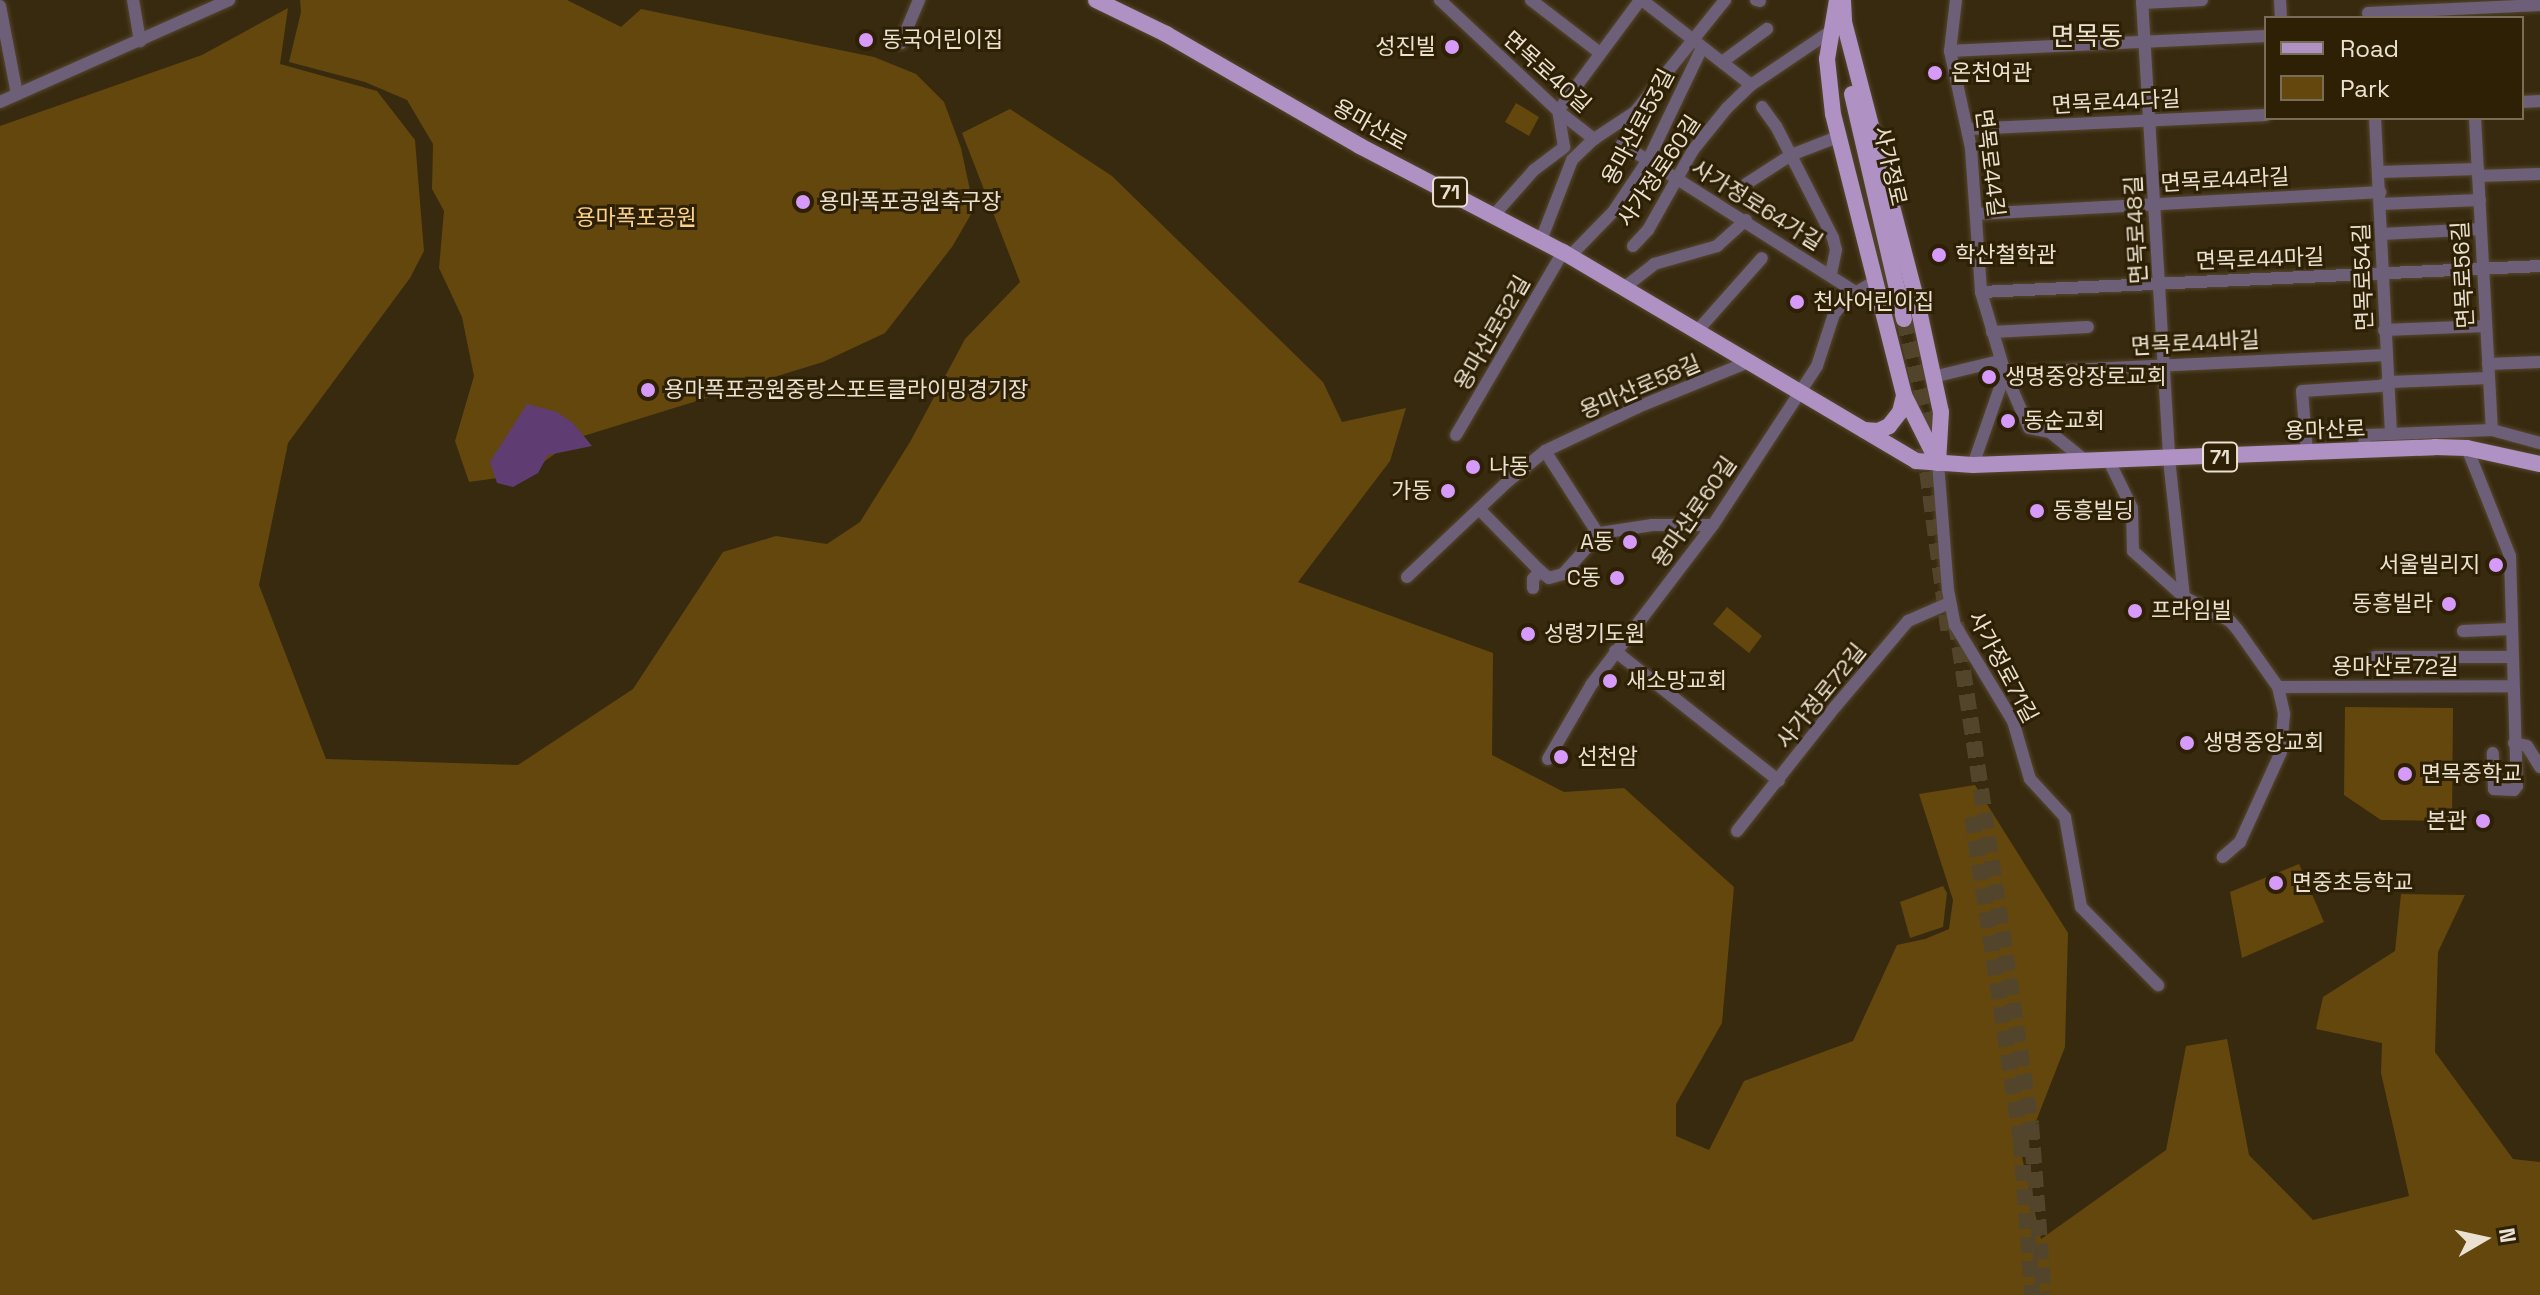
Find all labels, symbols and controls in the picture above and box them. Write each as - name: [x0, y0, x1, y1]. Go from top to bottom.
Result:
- legend: [2264, 16, 2524, 120]
- district label: 면목동: [2051, 21, 2123, 53]
- street label: 면목로40길: [1498, 26, 1596, 118]
- place label: 동국어린이집: [882, 27, 1003, 53]
- marker: 동국어린이집: [857, 31, 875, 49]
- text: Road: [2340, 33, 2399, 64]
- place label: 성진빌: [1375, 34, 1436, 60]
- marker: 성진빌: [1443, 38, 1461, 56]
- place label: 온천여관: [1951, 60, 2032, 86]
- street label: 용마산로53길: [1596, 64, 1680, 190]
- marker: 온천여관: [1926, 64, 1944, 82]
- text: Park: [2340, 73, 2390, 104]
- street label: 면목로44다길: [2051, 85, 2181, 119]
- street label: 용마산로: [1328, 94, 1412, 156]
- street label: 면목로44길: [1970, 108, 2010, 218]
- street label: 사가정로60길: [1612, 110, 1706, 232]
- street label: 사가정로: [1868, 124, 1912, 208]
- street label: 사가정로64가길: [1687, 154, 1827, 256]
- street label: 면목로44라길: [2160, 163, 2290, 197]
- street label: 면목로48길: [2120, 175, 2152, 285]
- road number: 71: [1432, 176, 1468, 208]
- place label: 용마폭포공원축구장: [819, 189, 1001, 215]
- marker: 용마폭포공원축구장: [794, 193, 812, 211]
- park label: 용마폭포공원: [575, 205, 697, 231]
- street label: 면목로56길: [2447, 221, 2479, 329]
- street label: 면목로54길: [2348, 223, 2378, 331]
- place label: 학산철학관: [1955, 242, 2056, 268]
- street label: 면목로44마길: [2195, 244, 2325, 274]
- marker: 학산철학관: [1930, 246, 1948, 264]
- street label: 용마산로52길: [1449, 271, 1535, 395]
- place label: 천사어린이집: [1813, 289, 1934, 315]
- marker: 천사어린이집: [1788, 293, 1806, 311]
- street label: 면목로44바길: [2130, 326, 2260, 360]
- street label: 용마산로58길: [1576, 350, 1704, 424]
- place label: 생명중앙장로교회: [2005, 364, 2167, 390]
- marker: 생명중앙장로교회: [1980, 368, 1998, 386]
- place label: 용마폭포공원중랑스포트클라이밍경기장: [664, 377, 1028, 403]
- marker: 용마폭포공원중랑스포트클라이밍경기장: [639, 381, 657, 399]
- place label: 동순교회: [2024, 408, 2105, 434]
- marker: 동순교회: [1999, 412, 2017, 430]
- street label: 용마산로: [2284, 415, 2366, 445]
- road number: 71: [2202, 441, 2238, 473]
- street label: 용마산로60길: [1646, 452, 1742, 572]
- place label: 나동: [1489, 454, 1529, 480]
- marker: 나동: [1464, 458, 1482, 476]
- place label: 가동: [1392, 478, 1432, 504]
- marker: 가동: [1439, 482, 1457, 500]
- place label: 동흥빌딩: [2053, 498, 2134, 524]
- marker: 동흥빌딩: [2028, 502, 2046, 520]
- place label: A동: [1580, 529, 1614, 555]
- marker: A동: [1621, 533, 1639, 551]
- place label: 서울빌리지: [2379, 552, 2480, 578]
- marker: 서울빌리지: [2487, 556, 2505, 574]
- place label: C동: [1567, 565, 1601, 591]
- marker: C동: [1608, 569, 1626, 587]
- place label: 동흥빌라: [2352, 591, 2433, 617]
- marker: 동흥빌라: [2440, 595, 2458, 613]
- place label: 프라임빌: [2151, 598, 2232, 624]
- marker: 프라임빌: [2126, 602, 2144, 620]
- street label: 사가정로71길: [1963, 607, 2043, 727]
- place label: 성령기도원: [1544, 621, 1645, 647]
- marker: 성령기도원: [1519, 625, 1537, 643]
- street label: 사가정로72길: [1771, 638, 1871, 754]
- street label: 용마산로72길: [2332, 654, 2458, 680]
- place label: 새소망교회: [1626, 668, 1727, 694]
- marker: 새소망교회: [1601, 672, 1619, 690]
- place label: 생명중앙교회: [2203, 730, 2324, 756]
- marker: 생명중앙교회: [2178, 734, 2196, 752]
- place label: 선천암: [1577, 744, 1638, 770]
- marker: 선천암: [1552, 748, 1570, 766]
- place label: 면목중학교: [2421, 761, 2522, 787]
- marker: 면목중학교: [2396, 765, 2414, 783]
- place label: 본관: [2427, 808, 2467, 834]
- marker: 본관: [2474, 812, 2492, 830]
- place label: 면중초등학교: [2292, 870, 2413, 896]
- marker: 면중초등학교: [2267, 874, 2285, 892]
- north arrow: [2444, 1199, 2524, 1279]
- text: N: [2493, 1226, 2523, 1245]

